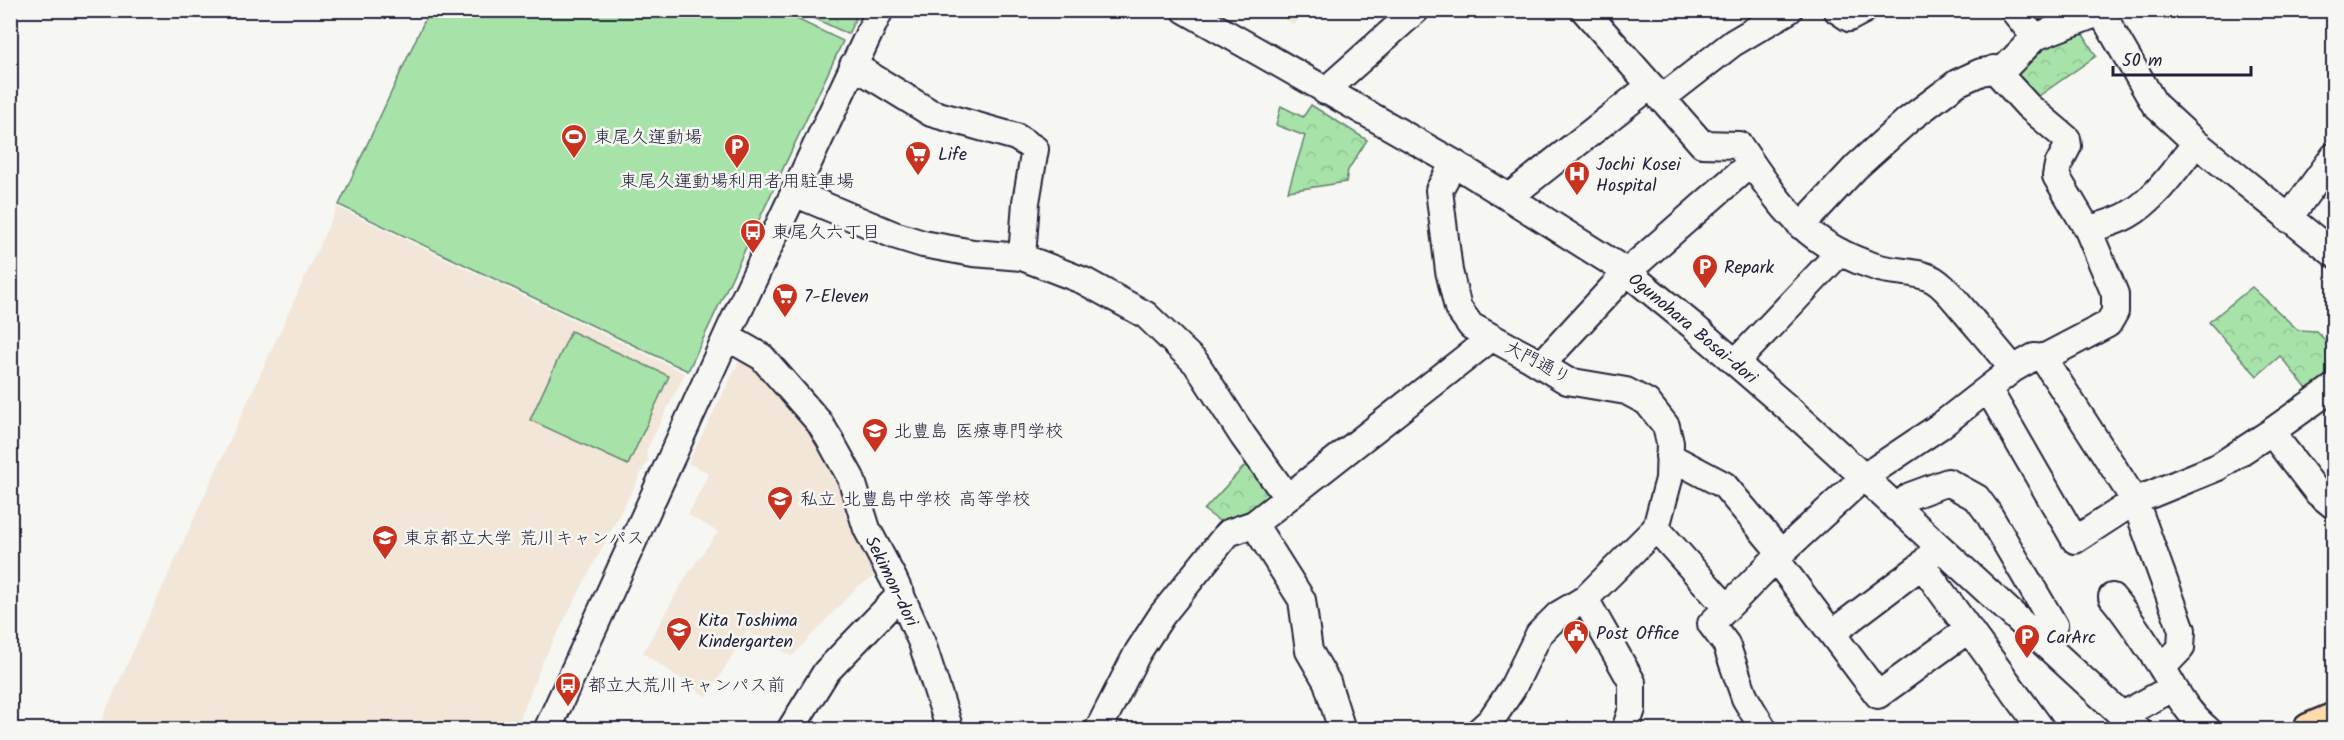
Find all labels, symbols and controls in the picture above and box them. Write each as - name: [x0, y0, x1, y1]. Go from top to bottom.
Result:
- scale bar: [2113, 39, 2251, 77]
- text: 50 m: [2122, 47, 2162, 76]
- sports icon: 東尾久運動場: [559, 122, 589, 160]
- place label: 東尾久運動場: [594, 124, 702, 153]
- parking icon: 東尾久運動場利用者用駐車場: [722, 132, 752, 170]
- supermarket icon: Life: [903, 139, 933, 177]
- place label: Life: [938, 141, 967, 170]
- place label: Jochi Kosei Hospital: [1596, 151, 1681, 201]
- hospital icon: Jochi Kosei Hospital: [1562, 159, 1592, 197]
- place label: 東尾久運動場利用者用駐車場: [620, 168, 854, 197]
- bus stop icon: 東尾久六丁目: [738, 217, 768, 255]
- place label: 東尾久六丁目: [772, 219, 880, 248]
- parking icon: Repark: [1690, 252, 1720, 290]
- place label: Repark: [1724, 254, 1775, 283]
- street label: Ogunohara Bosai-dori: [1621, 266, 1764, 393]
- supermarket icon: 7-Eleven: [770, 281, 800, 319]
- place label: 7-Eleven: [804, 283, 869, 312]
- street label: 大門通り: [1499, 334, 1576, 393]
- school or university icon: 北豊島 医療専門学校: [860, 416, 890, 454]
- place label: 北豊島 医療専門学校: [894, 418, 1063, 447]
- school or university icon: 私立 北豊島中学校 高等学校: [765, 484, 795, 522]
- place label: 私立 北豊島中学校 高等学校: [800, 486, 1030, 515]
- school or university icon: 東京都立大学 荒川キャンパス: [370, 523, 400, 561]
- place label: 東京都立大学 荒川キャンパス: [404, 525, 645, 554]
- street label: Sekimon-dori: [856, 531, 925, 633]
- place label: Kita Toshima Kindergarten: [698, 607, 798, 657]
- school or university icon: Kita Toshima Kindergarten: [664, 615, 694, 653]
- public building icon: Post Office: [1561, 618, 1591, 656]
- place label: Post Office: [1596, 620, 1679, 649]
- parking icon: CarArc: [2012, 622, 2042, 660]
- place label: CarArc: [2046, 624, 2096, 653]
- bus stop icon: 都立大荒川キャンパス前: [553, 670, 583, 708]
- place label: 都立大荒川キャンパス前: [588, 672, 785, 701]

